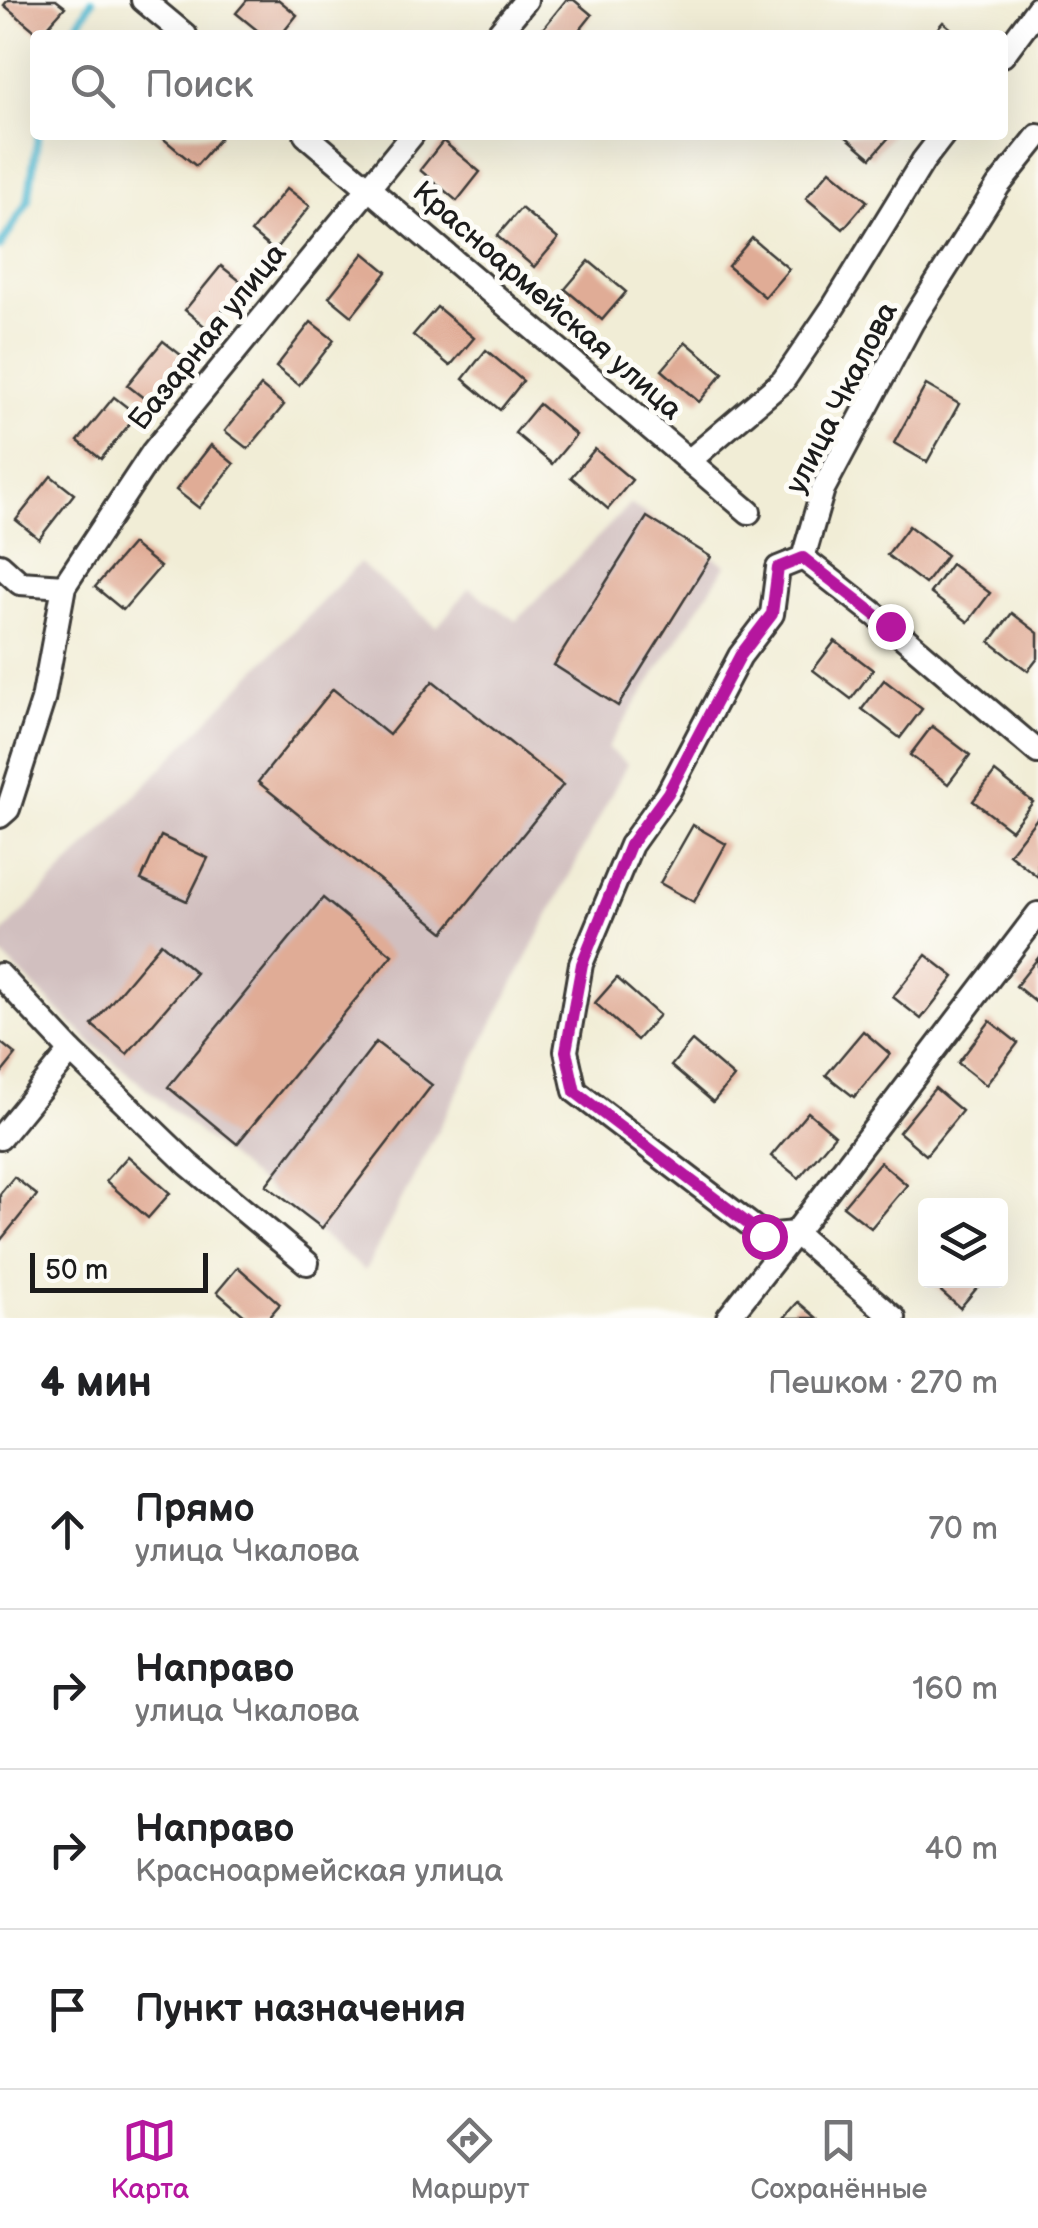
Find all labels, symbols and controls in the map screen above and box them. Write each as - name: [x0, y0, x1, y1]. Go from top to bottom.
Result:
- search box: [30, 30, 1008, 140]
- icon: search: [65, 58, 120, 113]
- text: Поиск: [145, 63, 253, 108]
- street label: Красноармейская улица: [405, 174, 689, 428]
- street label: Базарная улица: [122, 236, 295, 438]
- street label: улица Чкалова: [778, 296, 906, 500]
- route end: [868, 604, 914, 650]
- map controls: [918, 1198, 1008, 1288]
- button: layers: [918, 1198, 1008, 1288]
- route start: [742, 1214, 788, 1260]
- scale bar: [30, 1248, 208, 1292]
- text: 50 m: [45, 1254, 108, 1287]
- text: 4 мин: [40, 1358, 152, 1409]
- text: Пешком · 270 m: [768, 1364, 998, 1403]
- text: Прямо: [135, 1487, 254, 1532]
- icon: ahead: [40, 1502, 95, 1557]
- text: 70 m: [928, 1510, 998, 1549]
- text: улица Чкалова: [135, 1532, 359, 1571]
- text: Направо: [135, 1647, 294, 1692]
- icon: right: [40, 1662, 95, 1717]
- text: 160 m: [912, 1670, 998, 1709]
- text: улица Чкалова: [135, 1692, 359, 1731]
- text: Направо: [135, 1807, 294, 1852]
- icon: right: [40, 1822, 95, 1877]
- text: 40 m: [925, 1830, 998, 1869]
- text: Красноармейская улица: [135, 1852, 503, 1891]
- icon: arrive: [40, 1982, 95, 2037]
- text: Пункт назначения: [135, 1987, 466, 2032]
- tab: Карта: [111, 2113, 189, 2206]
- tab: Маршрут: [410, 2113, 529, 2206]
- tab: Сохранённые: [751, 2113, 927, 2206]

